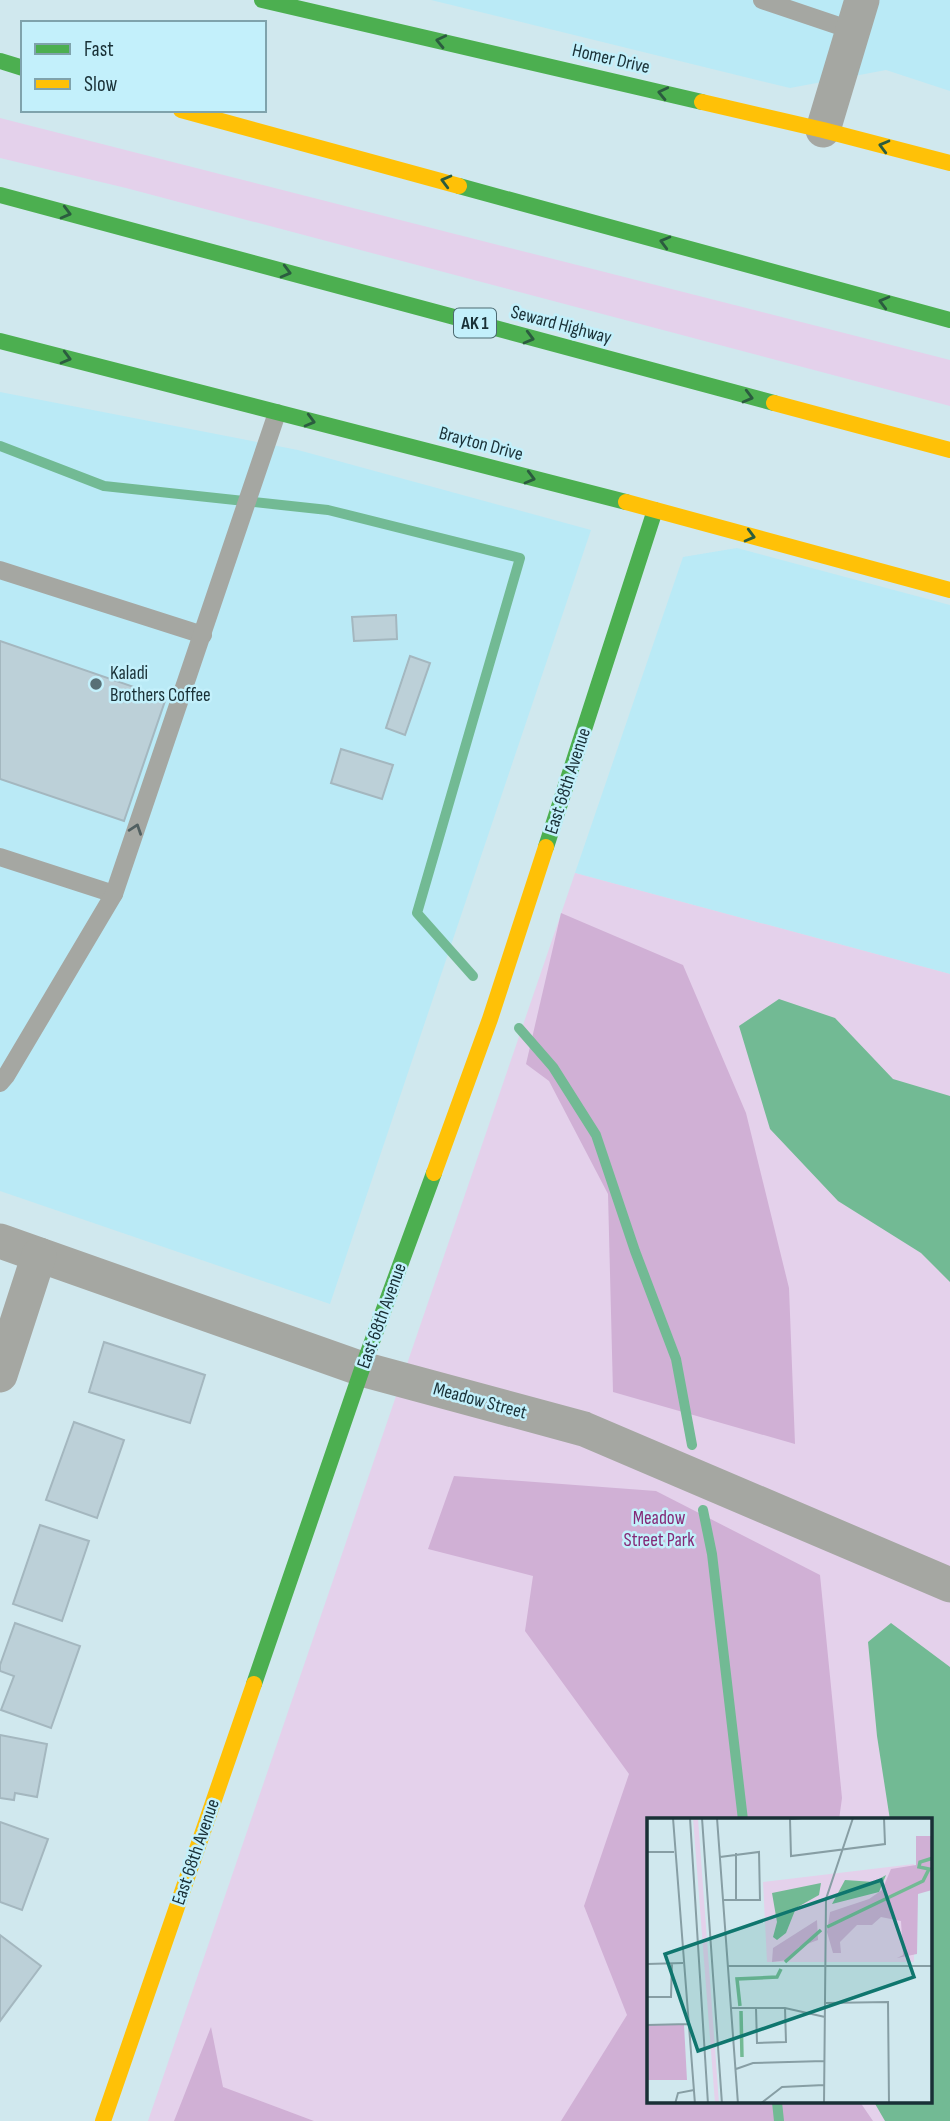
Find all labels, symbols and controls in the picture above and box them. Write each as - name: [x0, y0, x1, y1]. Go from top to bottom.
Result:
- legend: [21, 21, 266, 112]
- one-way arrow: [435, 35, 447, 50]
- text: Fast: [84, 37, 114, 62]
- street label: Homer Drive: [570, 39, 652, 79]
- text: Slow: [84, 72, 118, 97]
- one-way arrow: [657, 87, 669, 101]
- one-way arrow: [878, 140, 890, 154]
- one-way arrow: [440, 175, 452, 190]
- one-way arrow: [60, 204, 72, 219]
- one-way arrow: [659, 235, 671, 250]
- one-way arrow: [279, 264, 291, 278]
- one-way arrow: [878, 296, 890, 310]
- street label: Seward Highway: [508, 301, 615, 350]
- road number: AK 1: [454, 309, 496, 338]
- one-way arrow: [523, 329, 535, 344]
- one-way arrow: [60, 350, 72, 364]
- one-way arrow: [742, 389, 754, 403]
- one-way arrow: [304, 413, 316, 427]
- street label: Brayton Drive: [436, 422, 526, 466]
- one-way arrow: [524, 470, 536, 484]
- one-way arrow: [744, 528, 756, 542]
- place label: Kaladi Brothers Coffee: [110, 662, 211, 707]
- marker: Kaladi Brothers Coffee: [88, 676, 104, 692]
- street label: East 68th Avenue: [540, 725, 596, 837]
- one-way arrow: [128, 824, 142, 836]
- street label: East 68th Avenue: [352, 1260, 412, 1372]
- street label: Meadow Street: [431, 1378, 529, 1425]
- park label: Meadow Street Park: [624, 1507, 695, 1552]
- street label: East 68th Avenue: [167, 1796, 225, 1908]
- inset map: [647, 1818, 932, 2104]

